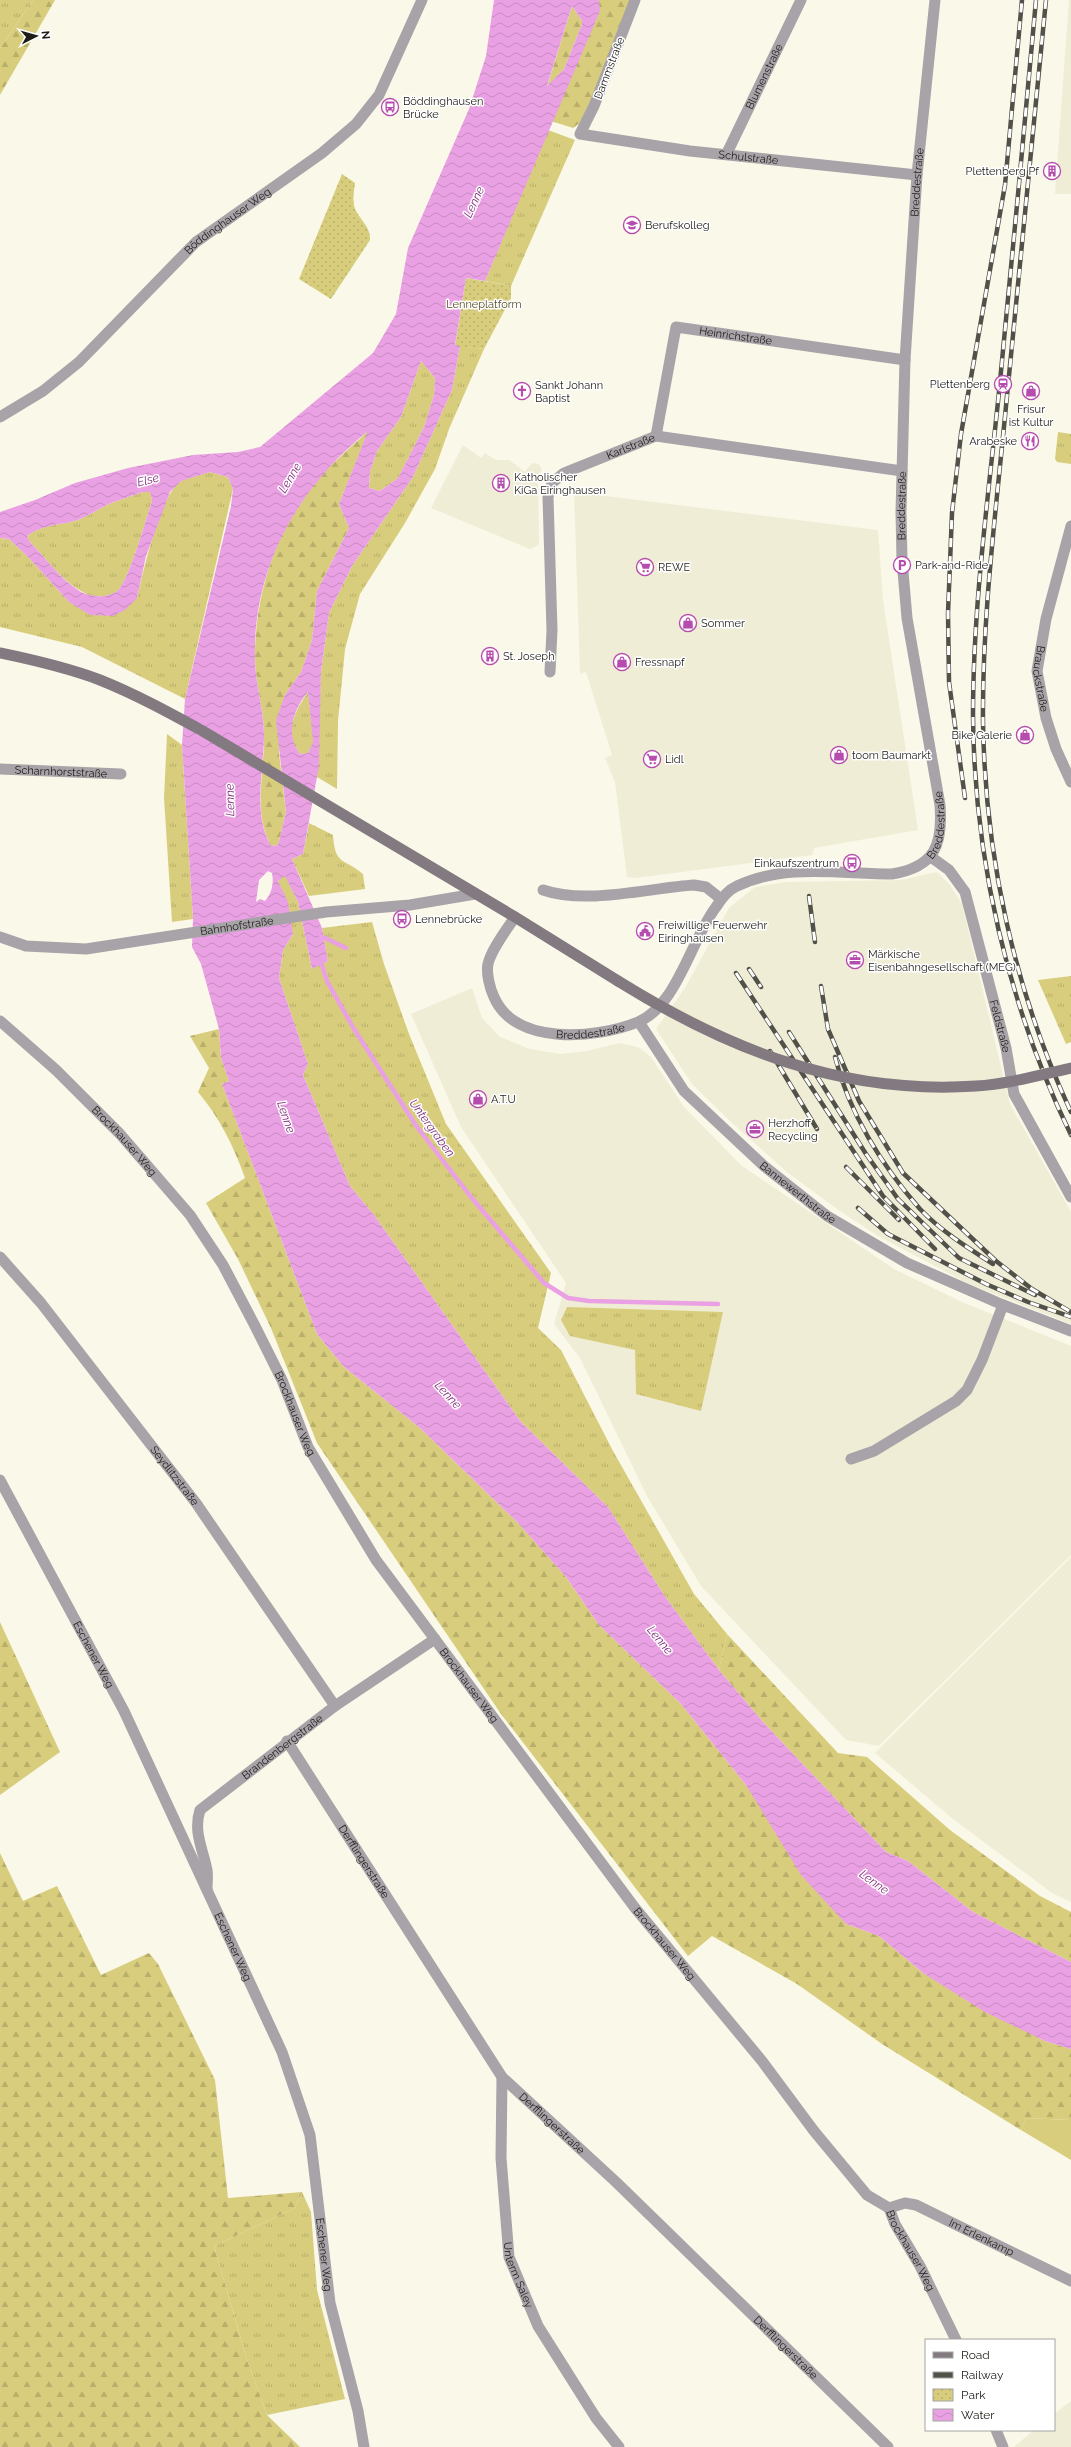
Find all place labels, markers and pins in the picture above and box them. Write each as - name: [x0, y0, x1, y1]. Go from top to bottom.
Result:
- place label: Böddinghausen Brücke: [403, 95, 483, 121]
- bus stop icon: Böddinghausen Brücke: [380, 97, 400, 117]
- building icon: Plettenberg Pf: [1042, 161, 1062, 181]
- place label: Plettenberg Pf: [966, 165, 1039, 178]
- school or university icon: Berufskolleg: [622, 215, 642, 235]
- place label: Berufskolleg: [645, 219, 709, 232]
- station icon: Plettenberg: [993, 374, 1013, 394]
- place label: Plettenberg: [930, 378, 990, 391]
- place label: Sankt Johann Baptist: [535, 379, 603, 405]
- church icon: Sankt Johann Baptist: [512, 381, 532, 401]
- shop icon: Frisur ist Kultur: [1021, 381, 1041, 401]
- place label: Frisur ist Kultur: [1009, 403, 1053, 429]
- restaurant icon: Arabeske: [1020, 431, 1040, 451]
- place label: Arabeske: [969, 435, 1018, 448]
- place label: Katholischer KiGa Eiringhausen: [514, 471, 606, 497]
- building icon: Katholischer KiGa Eiringhausen: [491, 473, 511, 493]
- parking icon: Park-and-Ride: [892, 555, 912, 575]
- supermarket icon: REWE: [635, 557, 655, 577]
- place label: Park-and-Ride: [915, 559, 989, 572]
- place label: REWE: [658, 561, 690, 574]
- shop icon: Sommer: [678, 613, 698, 633]
- place label: Sommer: [701, 617, 745, 630]
- building icon: St. Joseph: [480, 646, 500, 666]
- place label: St. Joseph: [503, 650, 555, 663]
- shop icon: Fressnapf: [612, 652, 632, 672]
- place label: Fressnapf: [635, 656, 685, 669]
- shop icon: Bike Galerie: [1015, 725, 1035, 745]
- place label: Bike Galerie: [951, 729, 1013, 742]
- shop icon: toom Baumarkt: [829, 745, 849, 765]
- supermarket icon: Lidl: [642, 749, 662, 769]
- place label: toom Baumarkt: [852, 749, 931, 762]
- place label: Lidl: [665, 753, 684, 766]
- bus stop icon: Einkaufszentrum: [842, 853, 862, 873]
- place label: Einkaufszentrum: [754, 857, 839, 870]
- bus stop icon: Lennebrücke: [392, 909, 412, 929]
- place label: Lennebrücke: [415, 913, 483, 926]
- place label: Freiwillige Feuerwehr Eiringhausen: [658, 919, 767, 945]
- public building icon: Freiwillige Feuerwehr Eiringhausen: [635, 921, 655, 941]
- place label: Märkische Eisenbahngesellschaft (MEG): [868, 948, 1016, 974]
- office icon: Märkische Eisenbahngesellschaft (MEG): [845, 950, 865, 970]
- shop icon: A.T.U: [468, 1089, 488, 1109]
- place label: A.T.U: [491, 1093, 516, 1106]
- place label: Herzhoff Recycling: [768, 1117, 818, 1143]
- office icon: Herzhoff Recycling: [745, 1119, 765, 1139]

